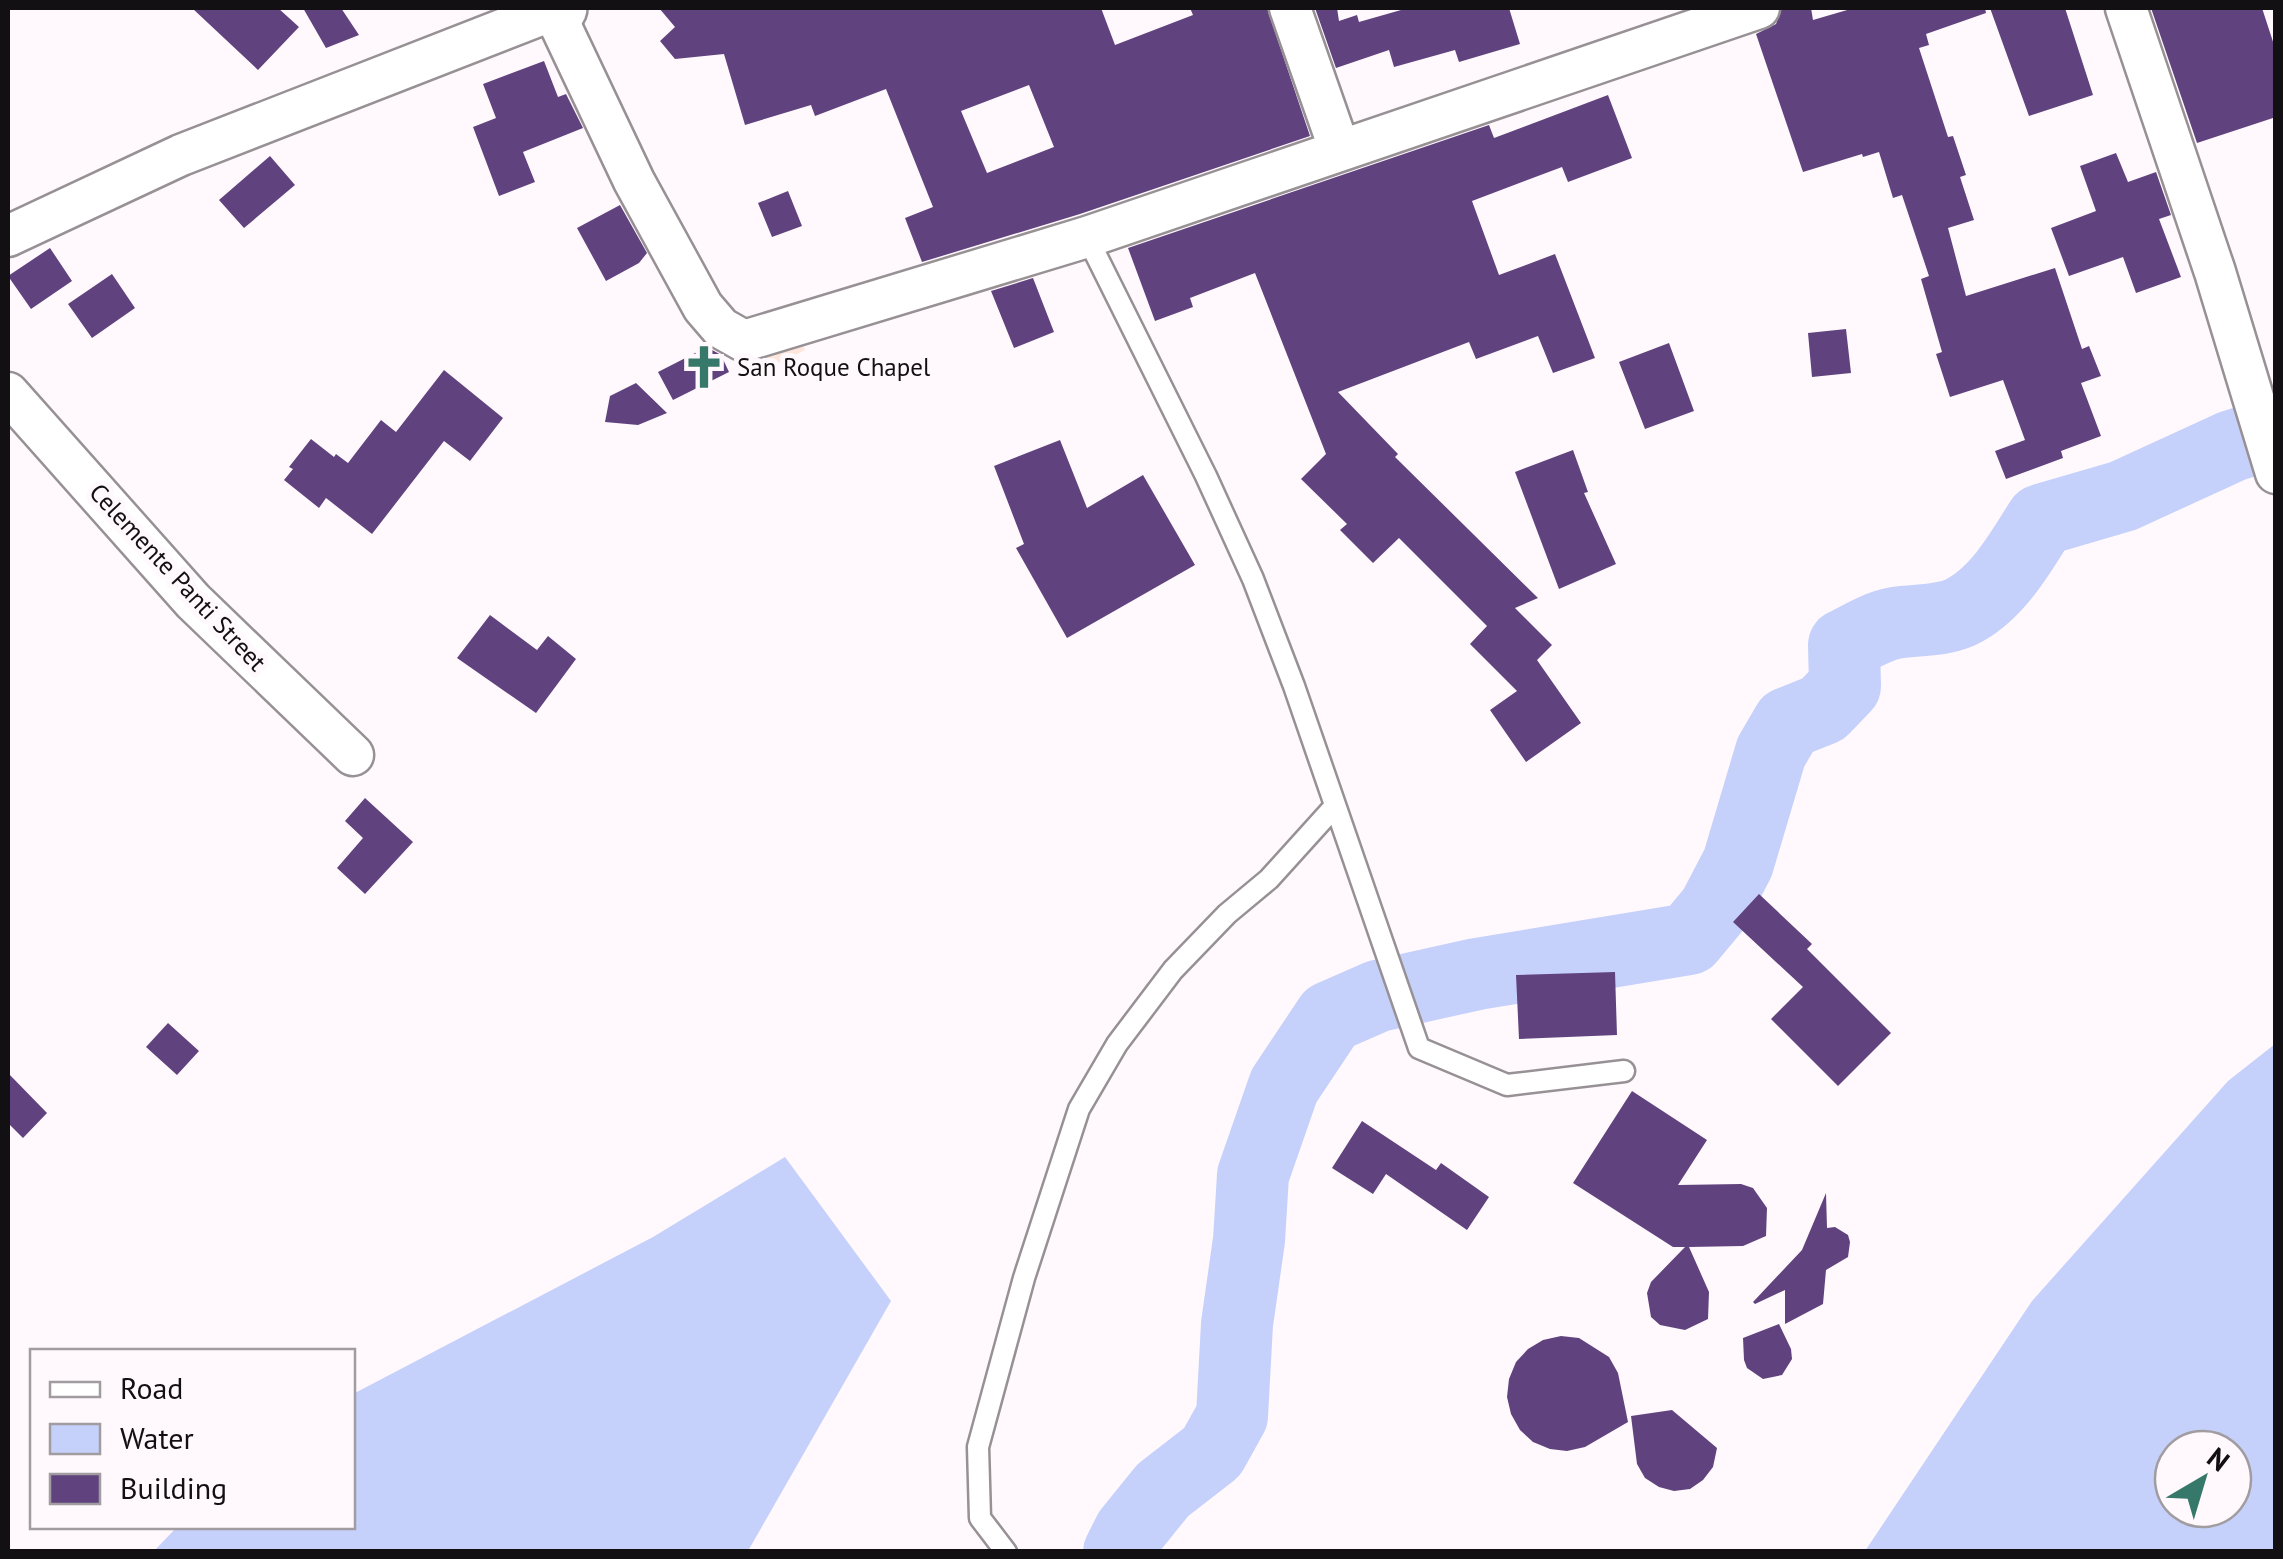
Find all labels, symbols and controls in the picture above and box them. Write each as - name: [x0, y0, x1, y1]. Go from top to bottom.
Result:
- church icon: San Roque Chapel: [680, 343, 728, 391]
- place label: San Roque Chapel: [737, 351, 931, 383]
- street label: Celemente Panti Street: [83, 476, 274, 678]
- legend: [30, 1349, 355, 1529]
- text: Road: [120, 1368, 184, 1407]
- text: Water: [120, 1418, 194, 1457]
- north arrow: [2153, 1429, 2253, 1529]
- text: N: [2200, 1439, 2237, 1479]
- text: Building: [120, 1468, 227, 1507]

